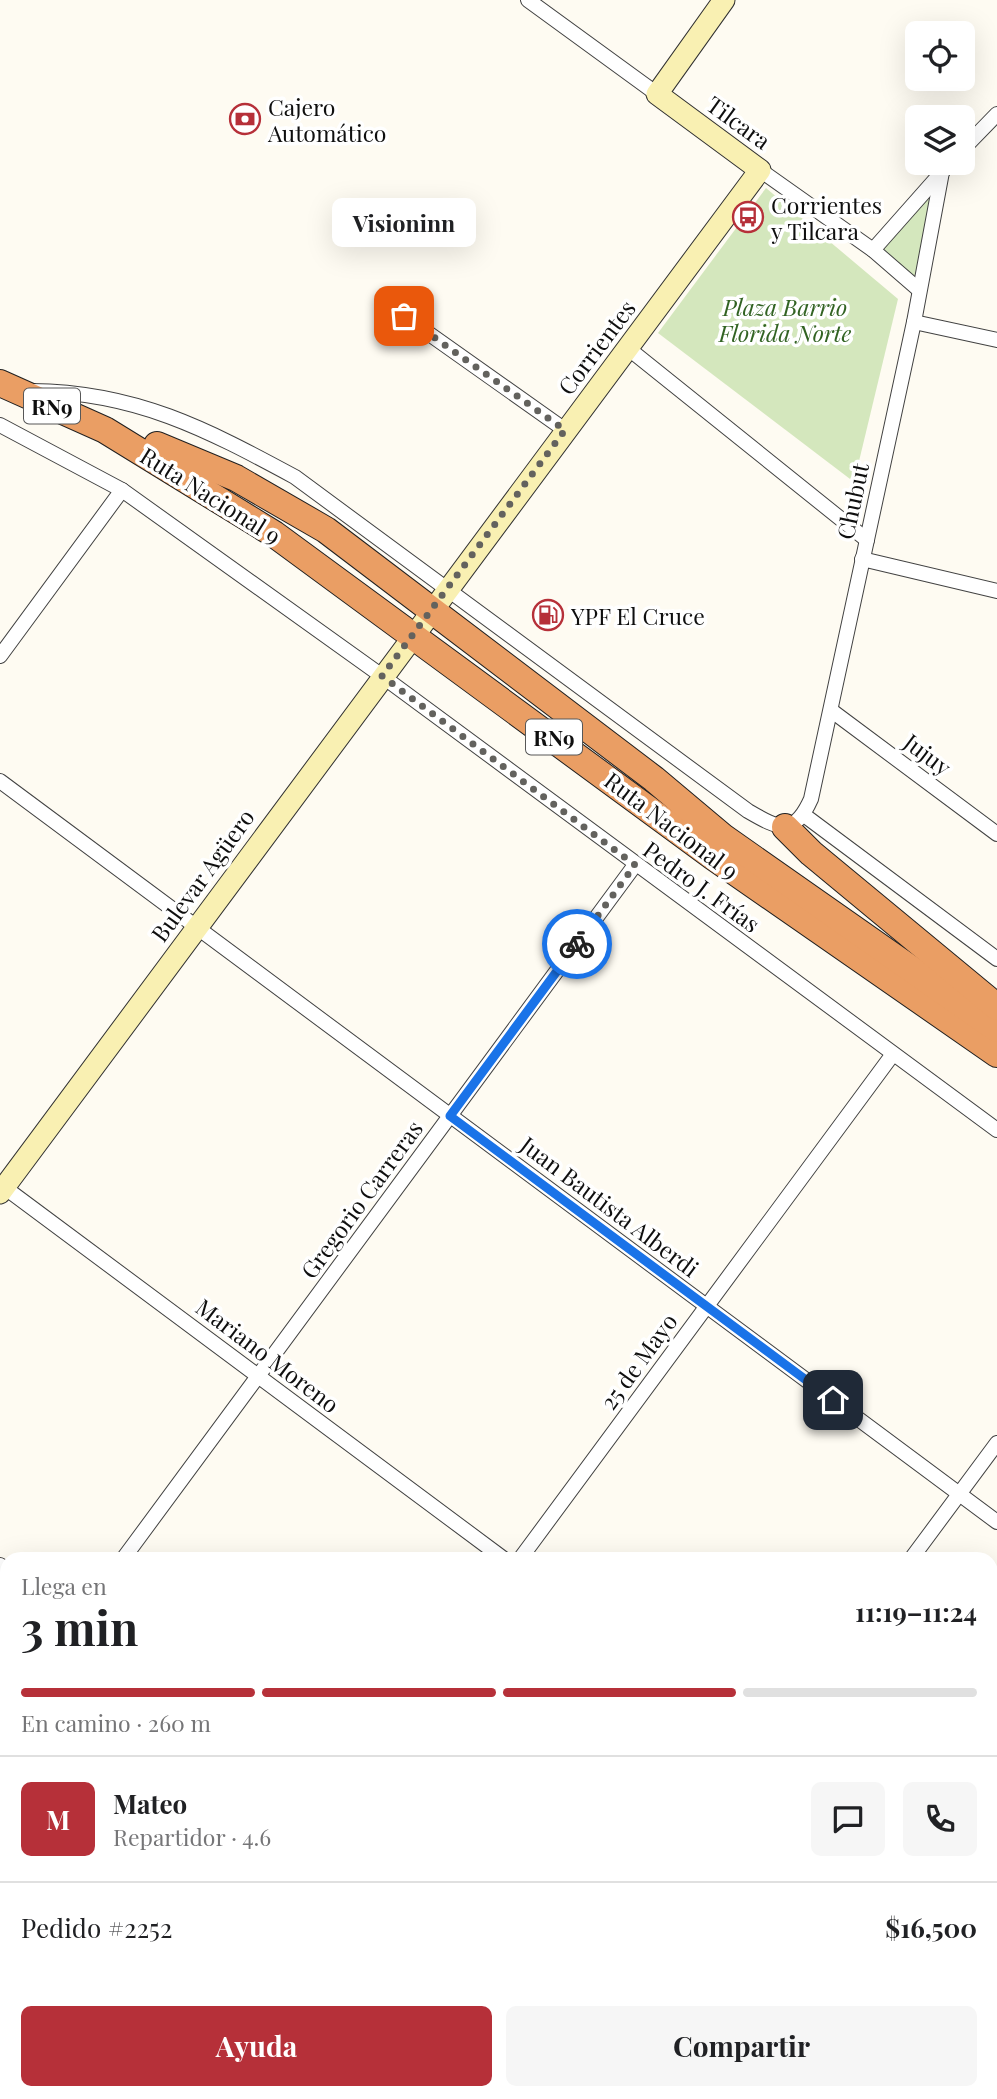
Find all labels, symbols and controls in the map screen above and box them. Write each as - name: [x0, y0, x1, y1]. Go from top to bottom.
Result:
- map controls: [905, 21, 975, 175]
- button: locate: [905, 21, 975, 91]
- street label: Tilcara: [701, 88, 778, 156]
- place label: Cajero Automático: [267, 91, 386, 148]
- bank icon: Cajero Automático: [228, 102, 262, 136]
- button: layers: [905, 105, 975, 175]
- place label: Corrientes y Tilcara: [770, 189, 882, 246]
- callout: Visioninn: [332, 197, 476, 246]
- bus stop icon: Corrientes y Tilcara: [731, 200, 765, 234]
- text: Visioninn: [353, 207, 455, 238]
- pin: [374, 286, 434, 346]
- park label: Plaza Barrio Florida Norte: [718, 291, 851, 348]
- street label: Corrientes: [550, 293, 642, 401]
- icon: bag: [385, 297, 423, 335]
- road number: RN9: [24, 388, 80, 424]
- street label: Ruta Nacional 9: [135, 439, 287, 551]
- street label: Chubut: [829, 459, 875, 542]
- fuel station icon: YPF El Cruce: [531, 598, 565, 632]
- place label: YPF El Cruce: [570, 600, 705, 631]
- road number: RN9: [526, 720, 582, 754]
- street label: Jujuy: [897, 725, 958, 782]
- street label: Ruta Nacional 9: [599, 764, 745, 886]
- street label: Bulevar Agüero: [143, 802, 261, 948]
- street label: Pedro J. Frías: [638, 833, 766, 939]
- courier: [542, 909, 612, 979]
- icon: bike: [558, 925, 596, 963]
- street label: Gregorio Carreras: [293, 1114, 429, 1284]
- street label: Juan Bautista Alberdi: [514, 1128, 706, 1283]
- street label: Mariano Moreno: [190, 1291, 346, 1419]
- street label: 25 de Mayo: [593, 1307, 683, 1415]
- pin: [803, 1370, 863, 1430]
- icon: home: [814, 1381, 852, 1419]
- text: Llega en: [21, 1570, 107, 1601]
- text: 11:19–11:24: [855, 1594, 977, 1629]
- text: 3 min: [21, 1596, 138, 1658]
- text: En camino · 260 m: [21, 1707, 211, 1738]
- button: chat: [811, 1782, 885, 1856]
- button: phone: [903, 1782, 977, 1856]
- text: Mateo: [113, 1786, 187, 1821]
- text: M: [46, 1802, 70, 1837]
- text: Repartidor · 4.6: [113, 1821, 271, 1852]
- text: Pedido #2252: [21, 1910, 172, 1945]
- text: $16,500: [885, 1910, 977, 1945]
- button: Ayuda: [21, 2006, 492, 2086]
- button: Compartir: [506, 2006, 977, 2086]

